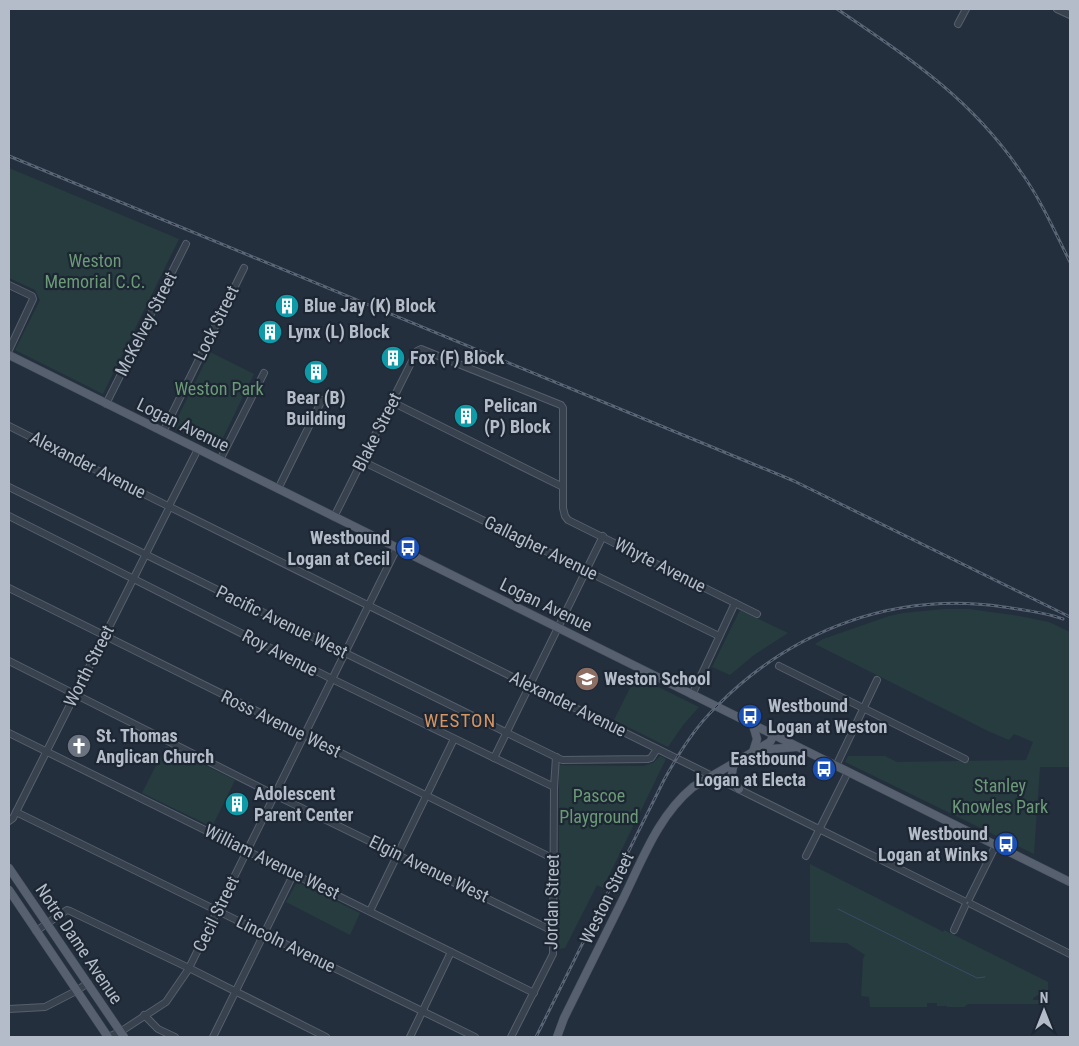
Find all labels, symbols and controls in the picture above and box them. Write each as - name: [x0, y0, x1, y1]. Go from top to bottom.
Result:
- park label: Weston Memorial C.C.: [44, 250, 146, 292]
- street label: McKelvey Street: [110, 268, 181, 379]
- street label: Lock Street: [189, 282, 243, 363]
- building icon: Blue Jay (K) Block: [274, 293, 300, 319]
- place label: Blue Jay (K) Block: [304, 295, 436, 317]
- building icon: Lynx (L) Block: [257, 319, 283, 345]
- place label: Lynx (L) Block: [288, 321, 390, 343]
- building icon: Fox (F) Block: [380, 345, 406, 371]
- place label: Fox (F) Block: [410, 347, 505, 369]
- building icon: Bear (B) Building: [303, 359, 329, 385]
- park label: Weston Park: [174, 378, 264, 399]
- place label: Bear (B) Building: [286, 387, 346, 429]
- street label: Blake Street: [348, 389, 405, 475]
- street label: Logan Avenue: [134, 393, 233, 456]
- place label: Pelican (P) Block: [484, 395, 551, 438]
- building icon: Pelican (P) Block: [453, 403, 479, 429]
- street label: Alexander Avenue: [27, 426, 150, 503]
- street label: Gallagher Avenue: [481, 511, 601, 584]
- place label: Westbound Logan at Cecil: [288, 527, 390, 569]
- street label: Whyte Avenue: [611, 533, 709, 597]
- bus stop icon: Westbound Logan at Cecil: [395, 535, 421, 561]
- street label: Logan Avenue: [497, 573, 596, 636]
- street label: Pacific Avenue West: [213, 581, 351, 662]
- street label: Worth Street: [59, 621, 118, 710]
- street label: Roy Avenue: [239, 625, 321, 681]
- street label: Alexander Avenue: [507, 666, 630, 741]
- school or university icon: Weston School: [574, 666, 600, 692]
- place label: Weston School: [604, 668, 711, 689]
- street label: Ross Avenue West: [218, 686, 344, 762]
- place label: Westbound Logan at Weston: [768, 695, 887, 737]
- bus stop icon: Westbound Logan at Weston: [737, 703, 763, 729]
- district label: WESTON: [424, 709, 496, 732]
- place label: St. Thomas Anglican Church: [96, 725, 214, 767]
- church icon: St. Thomas Anglican Church: [66, 733, 92, 759]
- place label: Eastbound Logan at Electa: [695, 748, 806, 790]
- bus stop icon: Eastbound Logan at Electa: [811, 756, 837, 782]
- park label: Stanley Knowles Park: [952, 775, 1048, 817]
- place label: Adolescent Parent Center: [254, 783, 353, 825]
- park label: Pascoe Playground: [559, 785, 639, 827]
- building icon: Adolescent Parent Center: [224, 791, 250, 817]
- street label: William Avenue West: [201, 820, 343, 903]
- place label: Westbound Logan at Winks: [878, 823, 988, 865]
- street label: Elgin Avenue West: [366, 831, 492, 907]
- bus stop icon: Westbound Logan at Winks: [993, 831, 1019, 857]
- street label: Weston Street: [575, 849, 638, 947]
- street label: Jordan Street: [540, 854, 563, 950]
- street label: Cecil Street: [188, 873, 243, 955]
- street label: Notre Dame Avenue: [31, 880, 127, 1008]
- street label: Lincoln Avenue: [233, 911, 339, 977]
- north arrow: [1019, 986, 1069, 1036]
- text: N: [1040, 990, 1048, 1006]

